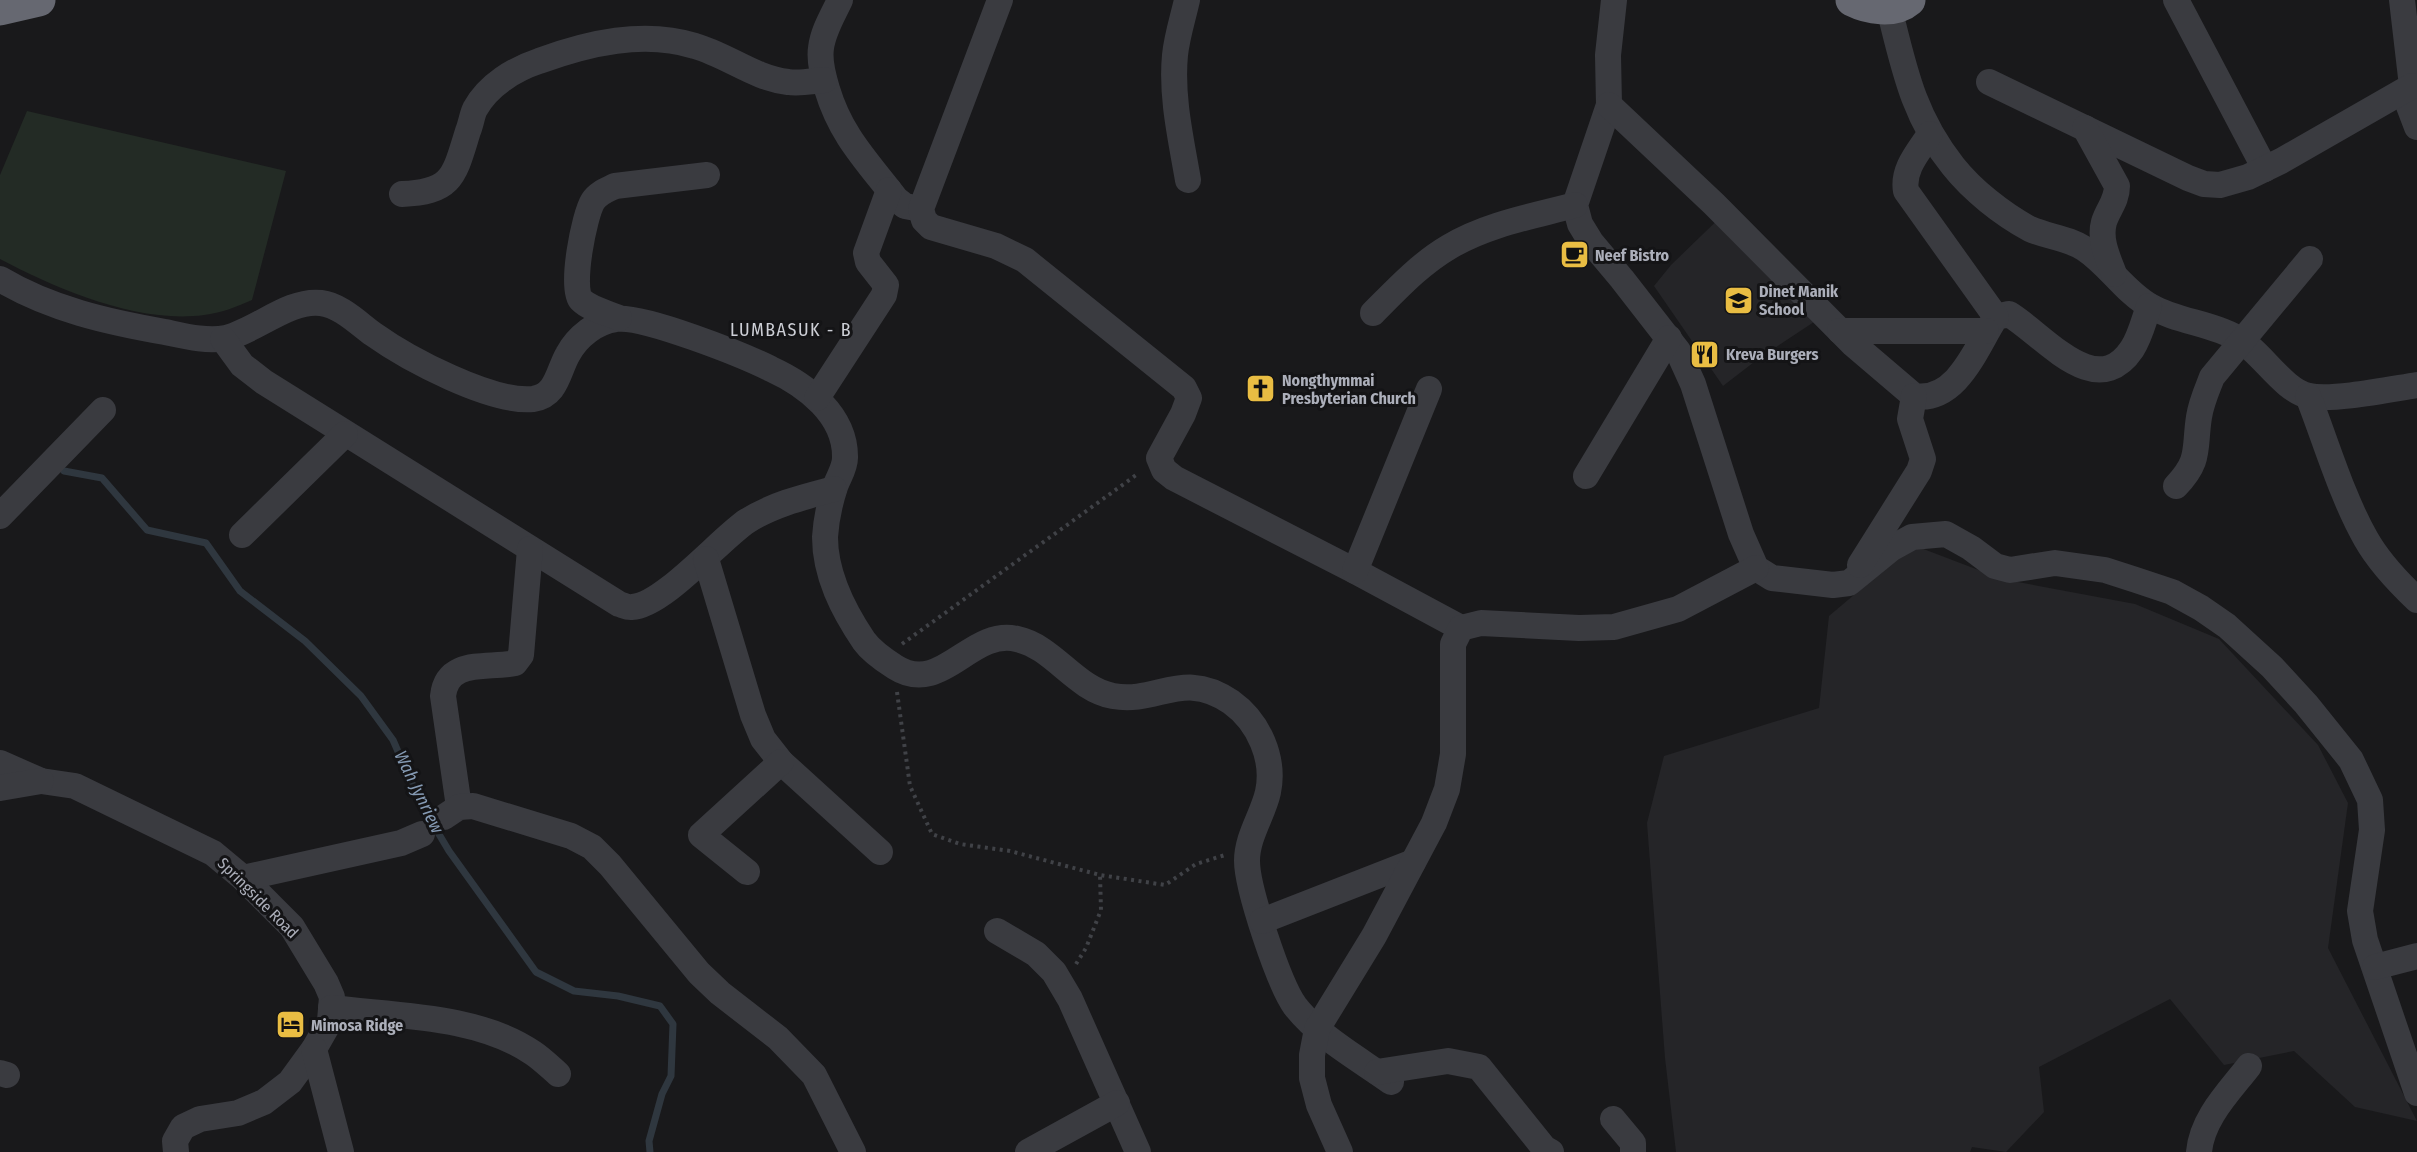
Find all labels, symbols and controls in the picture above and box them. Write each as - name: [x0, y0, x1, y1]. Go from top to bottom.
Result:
- cafe icon: Neef Bistro: [1558, 239, 1590, 271]
- place label: Neef Bistro: [1595, 246, 1670, 265]
- place label: Dinet Manik School: [1759, 282, 1839, 319]
- school or university icon: Dinet Manik School: [1722, 284, 1754, 316]
- district label: LUMBASUK - B: [730, 319, 852, 341]
- restaurant icon: Kreva Burgers: [1689, 338, 1721, 370]
- place label: Kreva Burgers: [1726, 345, 1819, 364]
- place label: Nongthymmai Presbyterian Church: [1282, 371, 1416, 408]
- church icon: Nongthymmai Presbyterian Church: [1245, 373, 1277, 405]
- water label: Wah Jynriew: [390, 747, 449, 837]
- street label: Springside Road: [214, 854, 302, 942]
- hotel icon: Mimosa Ridge: [274, 1009, 306, 1041]
- place label: Mimosa Ridge: [311, 1016, 403, 1035]

